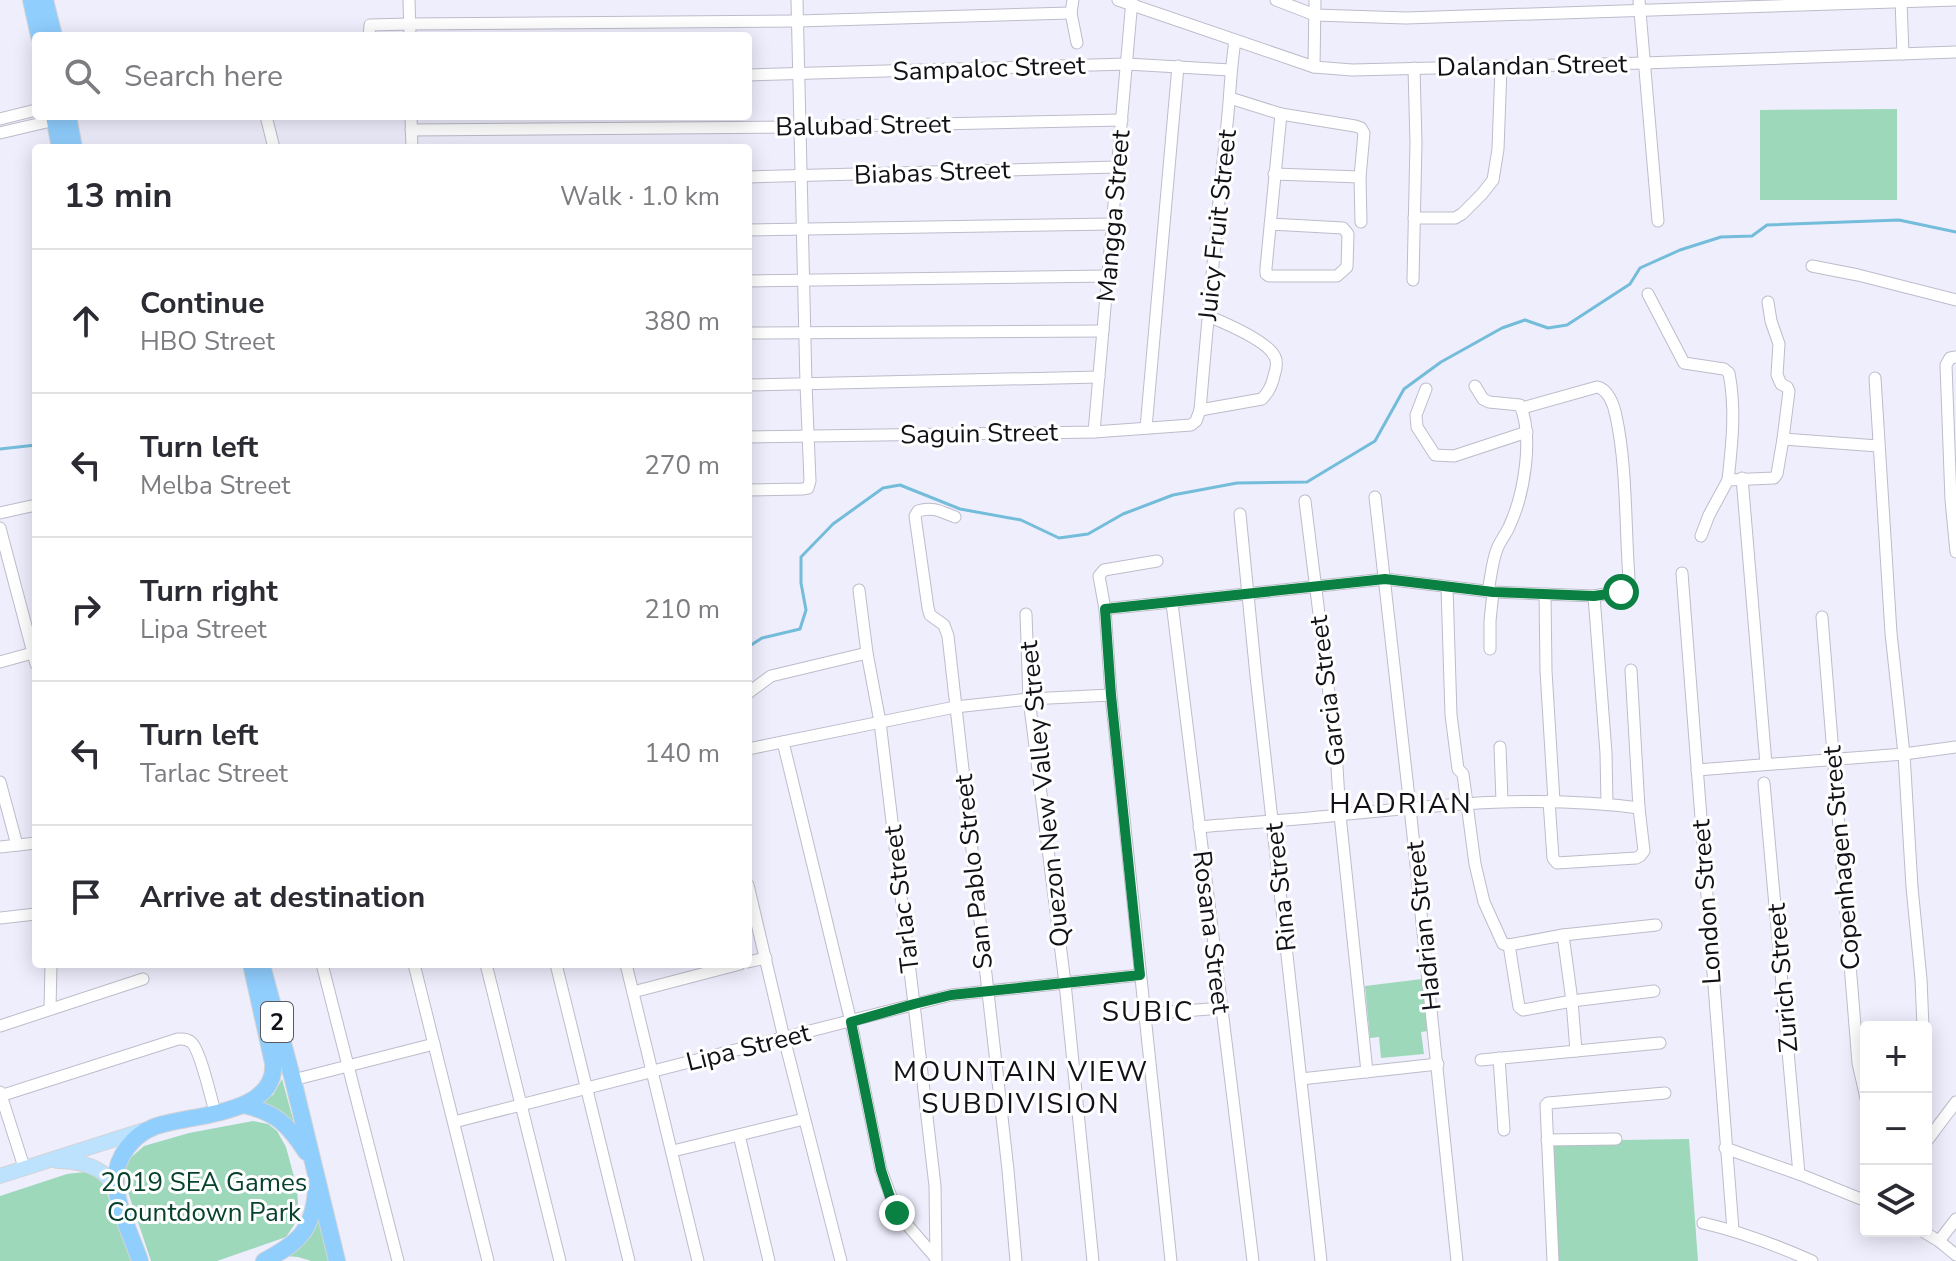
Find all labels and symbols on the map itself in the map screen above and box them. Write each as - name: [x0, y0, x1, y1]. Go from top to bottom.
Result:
- street label: Dalandan Street: [1436, 46, 1629, 85]
- street label: Sampaloc Street: [892, 48, 1087, 89]
- street label: Balubad Street: [775, 106, 952, 145]
- street label: Juicy Fruit Street: [1190, 127, 1245, 323]
- street label: Mangga Street: [1089, 128, 1139, 304]
- street label: Biabas Street: [853, 152, 1012, 193]
- street label: Saguin Street: [900, 415, 1059, 452]
- route start: [1603, 574, 1639, 610]
- street label: Garcia Street: [1301, 613, 1354, 768]
- street label: Quezon New Valley Street: [1011, 638, 1078, 949]
- street label: Copenhagen Street: [1814, 744, 1869, 971]
- street label: San Pablo Street: [946, 772, 1001, 971]
- district label: HADRIAN: [1329, 785, 1473, 823]
- street label: London Street: [1683, 817, 1730, 986]
- street label: Rina Street: [1256, 820, 1305, 953]
- street label: Tarlac Street: [875, 823, 928, 974]
- street label: Hadrian Street: [1397, 839, 1450, 1012]
- street label: Rosana Street: [1184, 849, 1239, 1016]
- street label: Zurich Street: [1758, 901, 1806, 1054]
- district label: SUBIC: [1102, 993, 1194, 1031]
- road number: 2: [261, 1002, 293, 1042]
- street label: Lipa Street: [682, 1015, 815, 1080]
- district label: MOUNTAIN VIEW SUBDIVISION: [893, 1053, 1149, 1123]
- park label: 2019 SEA Games Countdown Park: [101, 1165, 307, 1230]
- route end: [879, 1195, 915, 1231]

